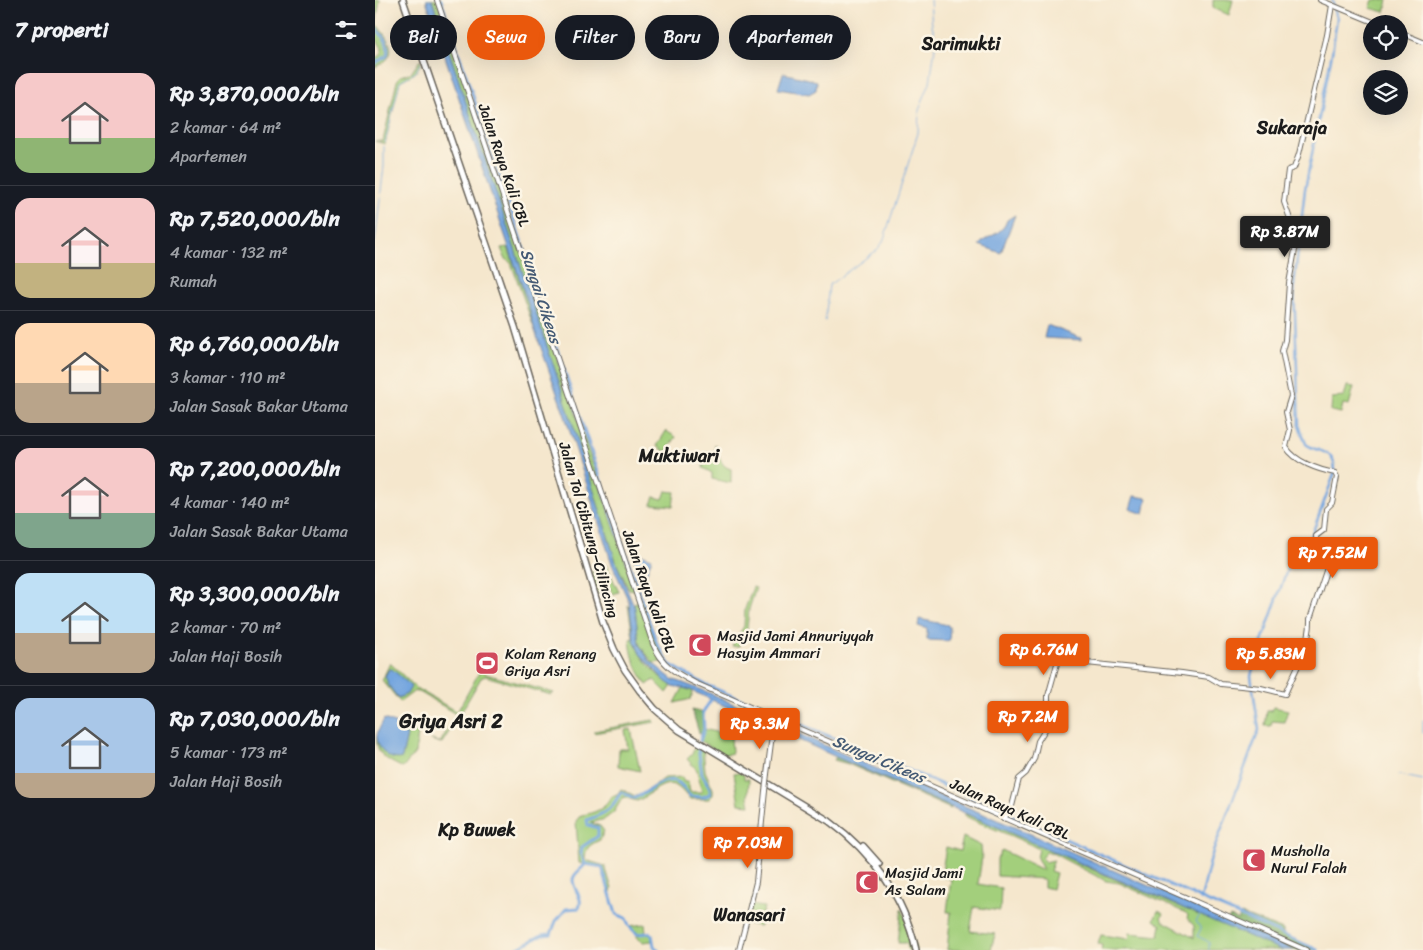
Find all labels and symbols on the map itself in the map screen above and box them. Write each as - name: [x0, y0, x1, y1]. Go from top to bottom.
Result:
- district label: Sarimukti: [921, 28, 1001, 60]
- street label: Jalan Raya Kali CBL: [470, 99, 537, 230]
- district label: Sukaraja: [1256, 112, 1327, 144]
- pin: Rp 3.87M: [1233, 216, 1337, 258]
- water label: Sungai Cikeas: [512, 245, 571, 350]
- street label: Jalan Tol Cibitung–Cilincing: [551, 438, 627, 621]
- district label: Muktiwari: [638, 440, 720, 472]
- street label: Jalan Raya Kali CBL: [614, 525, 683, 656]
- pin: Rp 7.52M: [1281, 536, 1385, 579]
- place label: Masjid Jami Annuriyyah Hasyim Ammari: [717, 623, 874, 666]
- mosque icon: Masjid Jami Annuriyyah Hasyim Ammari: [687, 632, 713, 658]
- pin: Rp 6.76M: [992, 634, 1096, 676]
- pin: Rp 5.83M: [1219, 638, 1323, 680]
- place label: Kolam Renang Griya Asri: [505, 641, 597, 684]
- sports icon: Kolam Renang Griya Asri: [474, 650, 500, 676]
- pin: Rp 7.2M: [982, 700, 1074, 743]
- district label: Griya Asri 2: [398, 704, 503, 739]
- pin: Rp 3.3M: [714, 708, 806, 750]
- water label: Sungai Cikeas: [828, 726, 932, 793]
- street label: Jalan Raya Kali CBL: [945, 771, 1074, 847]
- district label: Kp Buwek: [437, 814, 516, 846]
- pin: Rp 7.03M: [696, 826, 800, 869]
- place label: Musholla Nurul Falah: [1271, 838, 1347, 881]
- mosque icon: Musholla Nurul Falah: [1241, 847, 1267, 873]
- place label: Masjid Jami As Salam: [884, 860, 964, 903]
- mosque icon: Masjid Jami As Salam: [854, 869, 880, 895]
- district label: Wanasari: [713, 899, 786, 931]

